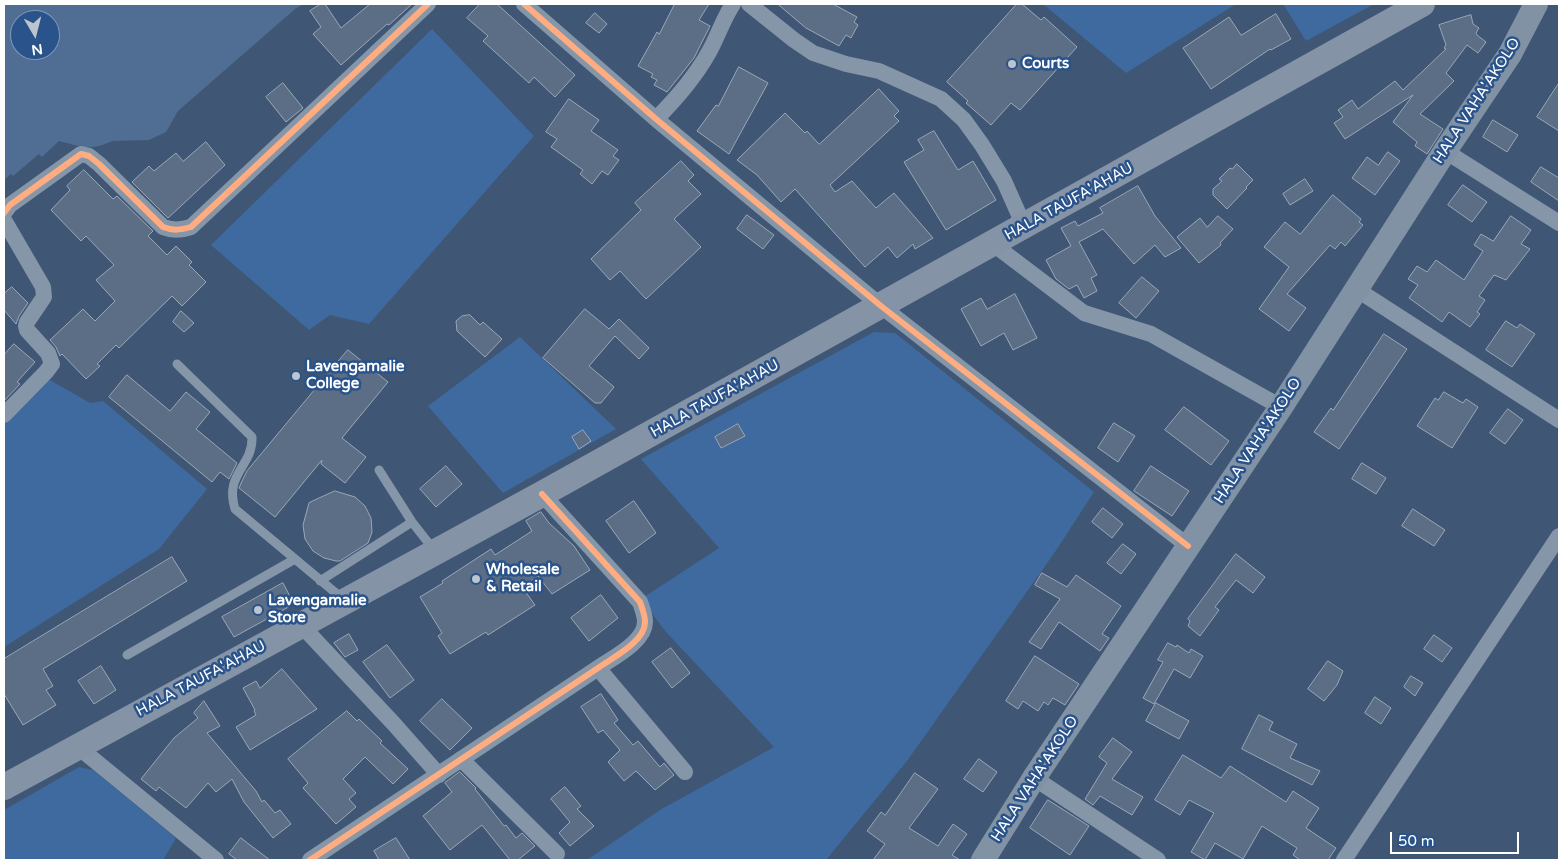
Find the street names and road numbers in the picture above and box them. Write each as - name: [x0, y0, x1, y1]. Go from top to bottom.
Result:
- street label: HALA VAHA'AKOLO: [1430, 35, 1524, 167]
- street label: HALA TAUFA'AHAU: [1002, 159, 1136, 245]
- street label: HALA TAUFA'AHAU: [648, 356, 782, 442]
- street label: HALA VAHA'AKOLO: [1211, 375, 1305, 507]
- street label: HALA TAUFA'AHAU: [133, 637, 269, 721]
- street label: HALA VAHA'AKOLO: [988, 713, 1082, 845]

